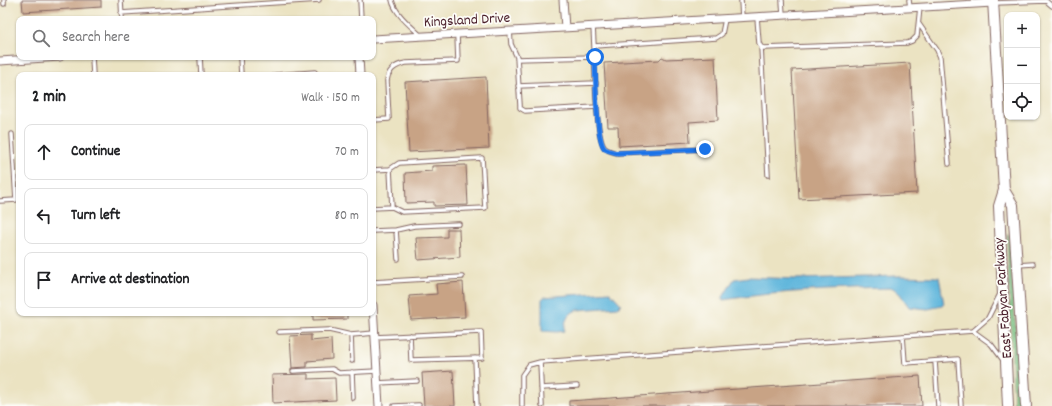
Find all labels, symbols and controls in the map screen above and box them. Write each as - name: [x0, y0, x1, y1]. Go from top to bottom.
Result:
- street label: Kingsland Drive: [423, 8, 511, 34]
- map controls: [1004, 12, 1040, 120]
- button: +: [1004, 12, 1040, 48]
- search box: [16, 16, 376, 60]
- icon: search: [30, 27, 52, 49]
- text: Search here: [62, 27, 130, 49]
- route start: [586, 48, 604, 66]
- button: −: [1004, 48, 1040, 84]
- button: locate: [1004, 84, 1040, 120]
- text: 2 min: [32, 86, 66, 110]
- text: Walk · 150 m: [301, 89, 360, 108]
- route end: [696, 140, 714, 158]
- icon: ahead: [33, 141, 55, 163]
- text: Continue: [71, 141, 120, 163]
- text: 70 m: [335, 143, 359, 162]
- icon: left: [33, 205, 55, 227]
- text: Turn left: [71, 205, 120, 227]
- text: 80 m: [335, 207, 359, 226]
- street label: East Fabyan Parkway: [989, 236, 1019, 359]
- icon: arrive: [33, 269, 55, 291]
- text: Arrive at destination: [71, 269, 189, 291]

